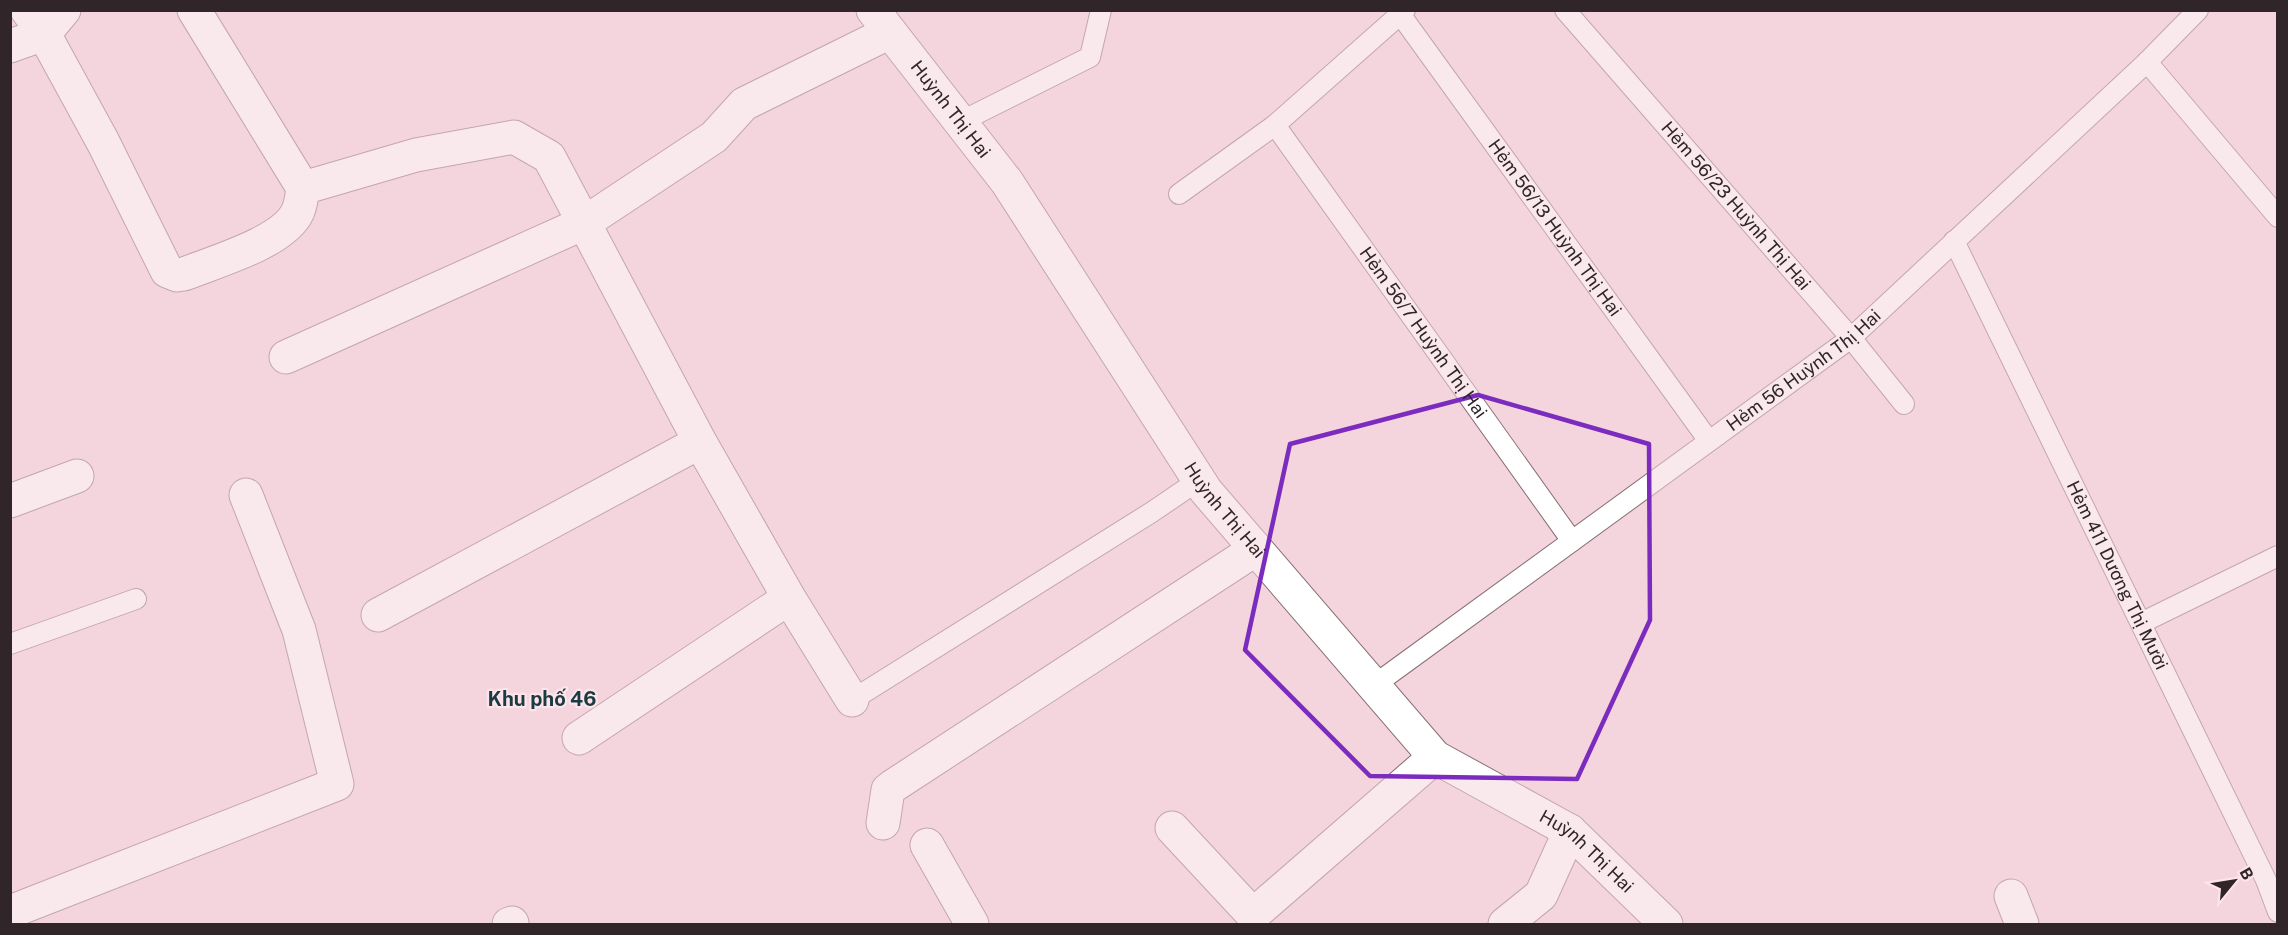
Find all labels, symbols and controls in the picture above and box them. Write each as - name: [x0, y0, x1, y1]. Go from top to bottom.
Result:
- street label: Huỳnh Thị Hai: [907, 56, 995, 162]
- street label: Hẻm 56/23 Huỳnh Thị Hai: [1657, 117, 1815, 294]
- street label: Hẻm 56/13 Huỳnh Thị Hai: [1484, 135, 1626, 320]
- street label: Hẻm 56/7 Huỳnh Thị Hai: [1355, 243, 1492, 422]
- street label: Hẻm 56 Huỳnh Thị Hai: [1722, 305, 1885, 435]
- street label: Huỳnh Thị Hai: [1180, 458, 1270, 562]
- street label: Hẻm 411 Dương Thị Mười: [2063, 477, 2173, 673]
- district label: Khu phố 46: [488, 687, 596, 711]
- street label: Huỳnh Thị Hai: [1536, 805, 1638, 897]
- north arrow: [2204, 851, 2264, 911]
- text: B: [2236, 864, 2258, 883]

